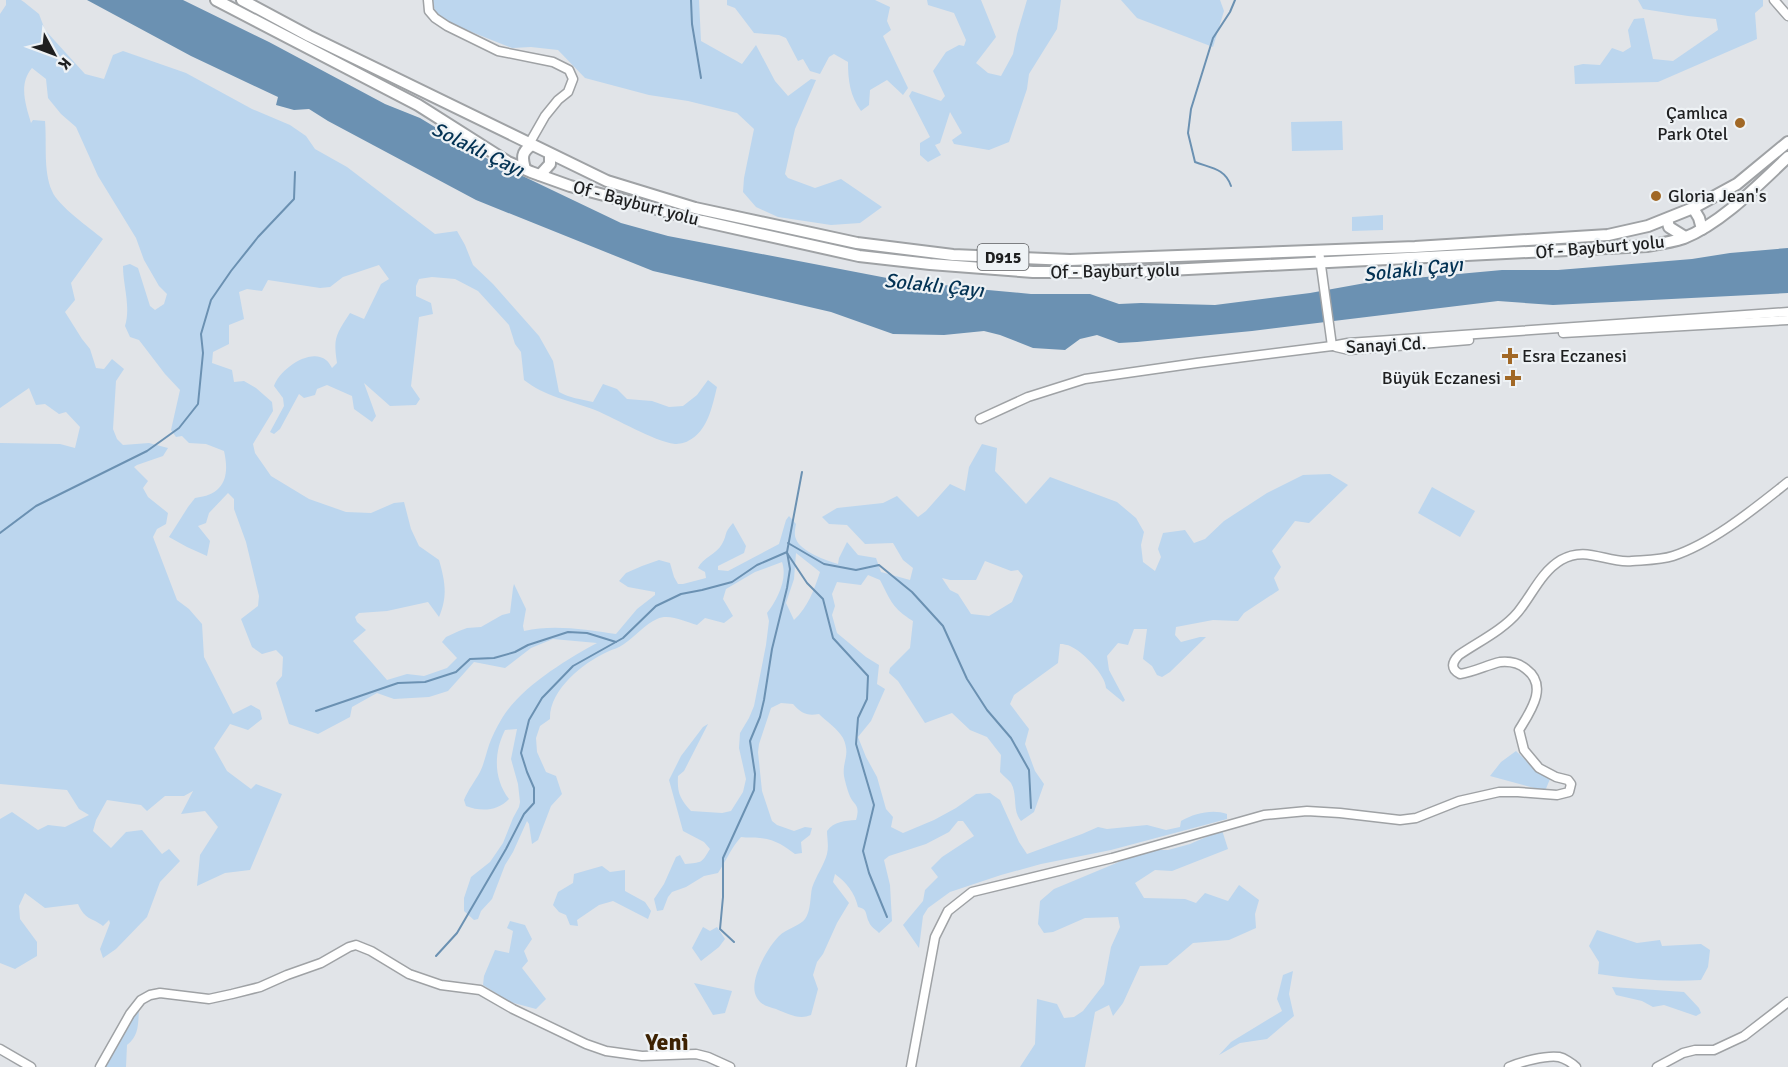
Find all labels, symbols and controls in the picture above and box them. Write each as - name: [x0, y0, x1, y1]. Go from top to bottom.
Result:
- north arrow: [24, 24, 84, 84]
- text: K: [54, 53, 75, 74]
- place label: Çamlıca Park Otel: [1657, 102, 1728, 145]
- water label: Solaklı Çayı: [428, 116, 529, 183]
- marker: Çamlıca Park Otel: [1733, 116, 1747, 130]
- street label: Of - Bayburt yolu: [571, 176, 701, 230]
- place label: Gloria Jean's: [1668, 185, 1767, 207]
- marker: Gloria Jean's: [1649, 189, 1663, 203]
- street label: Of - Bayburt yolu: [1535, 230, 1665, 264]
- road number: D915: [978, 244, 1028, 270]
- water label: Solaklı Çayı: [1362, 252, 1465, 287]
- street label: Of - Bayburt yolu: [1050, 259, 1180, 283]
- water label: Solaklı Çayı: [883, 268, 986, 303]
- street label: Sanayi Cd.: [1345, 332, 1427, 358]
- place label: Esra Eczanesi: [1522, 345, 1627, 367]
- marker: Esra Eczanesi: [1503, 349, 1517, 363]
- place label: Büyük Eczanesi: [1382, 367, 1501, 389]
- marker: Büyük Eczanesi: [1506, 371, 1520, 385]
- district label: Yeni: [644, 1027, 689, 1057]

